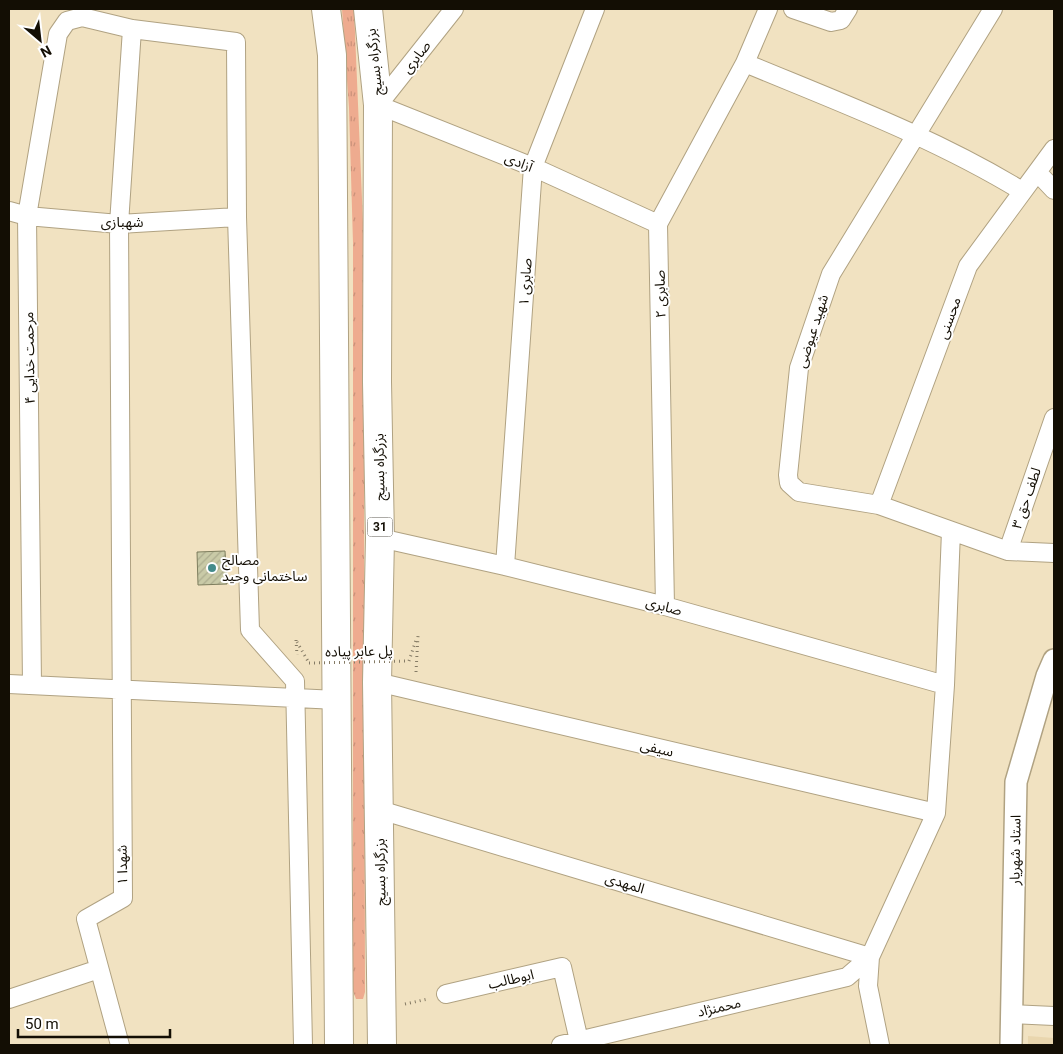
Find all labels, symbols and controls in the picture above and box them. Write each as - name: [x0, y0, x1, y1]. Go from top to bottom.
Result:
- north arrow: [15, 15, 65, 65]
- street label: بزرگراه بسیج: [363, 27, 388, 96]
- street label: صابری: [398, 37, 435, 77]
- text: N: [38, 42, 54, 61]
- street label: آزادی: [502, 149, 536, 176]
- street label: شهبازی: [101, 214, 143, 231]
- street label: صابری ۱: [515, 257, 536, 307]
- street label: صابری ۲: [652, 269, 669, 318]
- street label: شهید عیوضی: [793, 292, 832, 370]
- street label: محسنی: [934, 295, 965, 341]
- street label: مرحمت خدایی ۴: [20, 312, 39, 404]
- street label: بزرگراه بسیج: [370, 433, 391, 501]
- street label: لطف حق ۳: [1008, 465, 1046, 531]
- road number: 31: [368, 518, 392, 536]
- place label: مصالح ساختمانی وحید: [222, 552, 307, 585]
- marker: مصالح ساختمانی وحید: [206, 562, 218, 574]
- street label: صابری: [644, 594, 684, 620]
- street label: پل عابر پیاده: [325, 642, 393, 662]
- street label: سیفی: [639, 736, 675, 761]
- street label: استاد شهریار: [1006, 815, 1025, 886]
- street label: بزرگراه بسیج: [371, 838, 392, 906]
- street label: شهدا ۱: [114, 845, 131, 885]
- street label: المهدی: [603, 869, 647, 897]
- street label: ابوطالب: [487, 966, 536, 993]
- street label: محمنژاد: [696, 994, 743, 1021]
- scale bar: [18, 1006, 170, 1038]
- text: 50 m: [25, 1015, 59, 1033]

